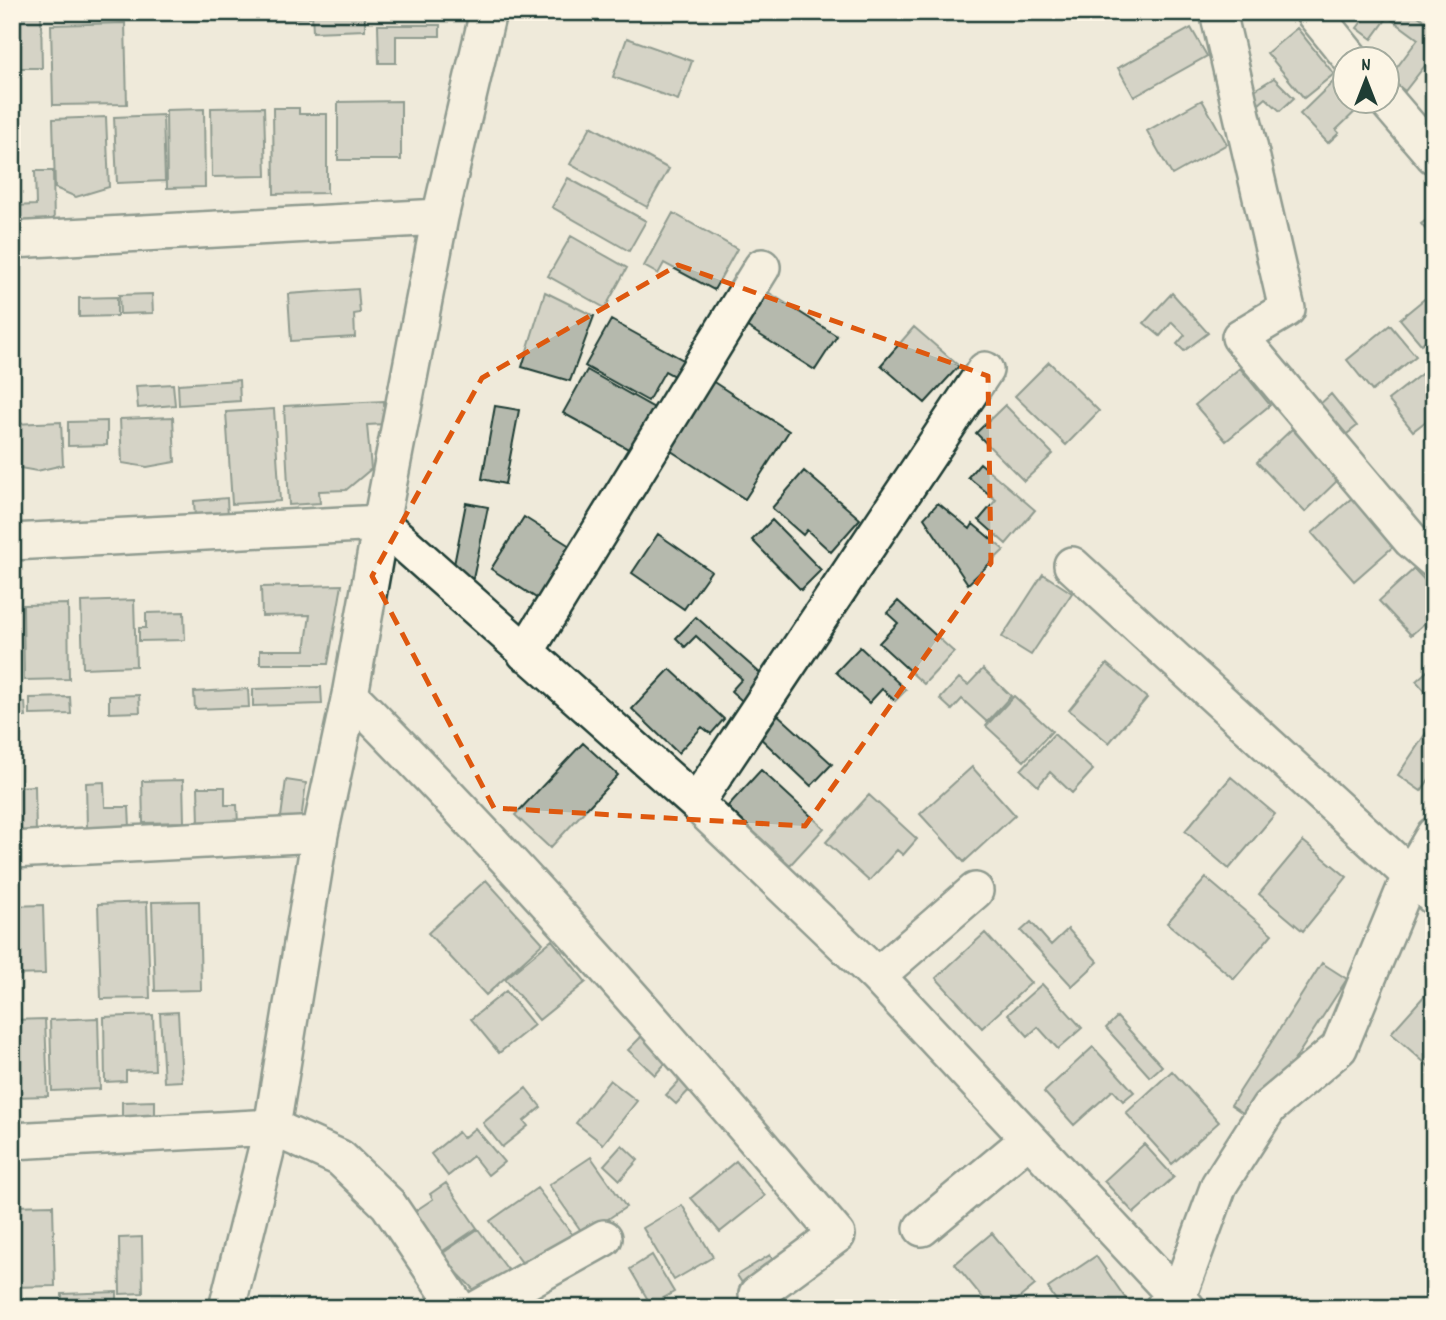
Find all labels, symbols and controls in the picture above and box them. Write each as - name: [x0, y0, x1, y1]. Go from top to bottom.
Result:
- north arrow: [1330, 46, 1400, 116]
- text: N: [1361, 53, 1371, 80]

